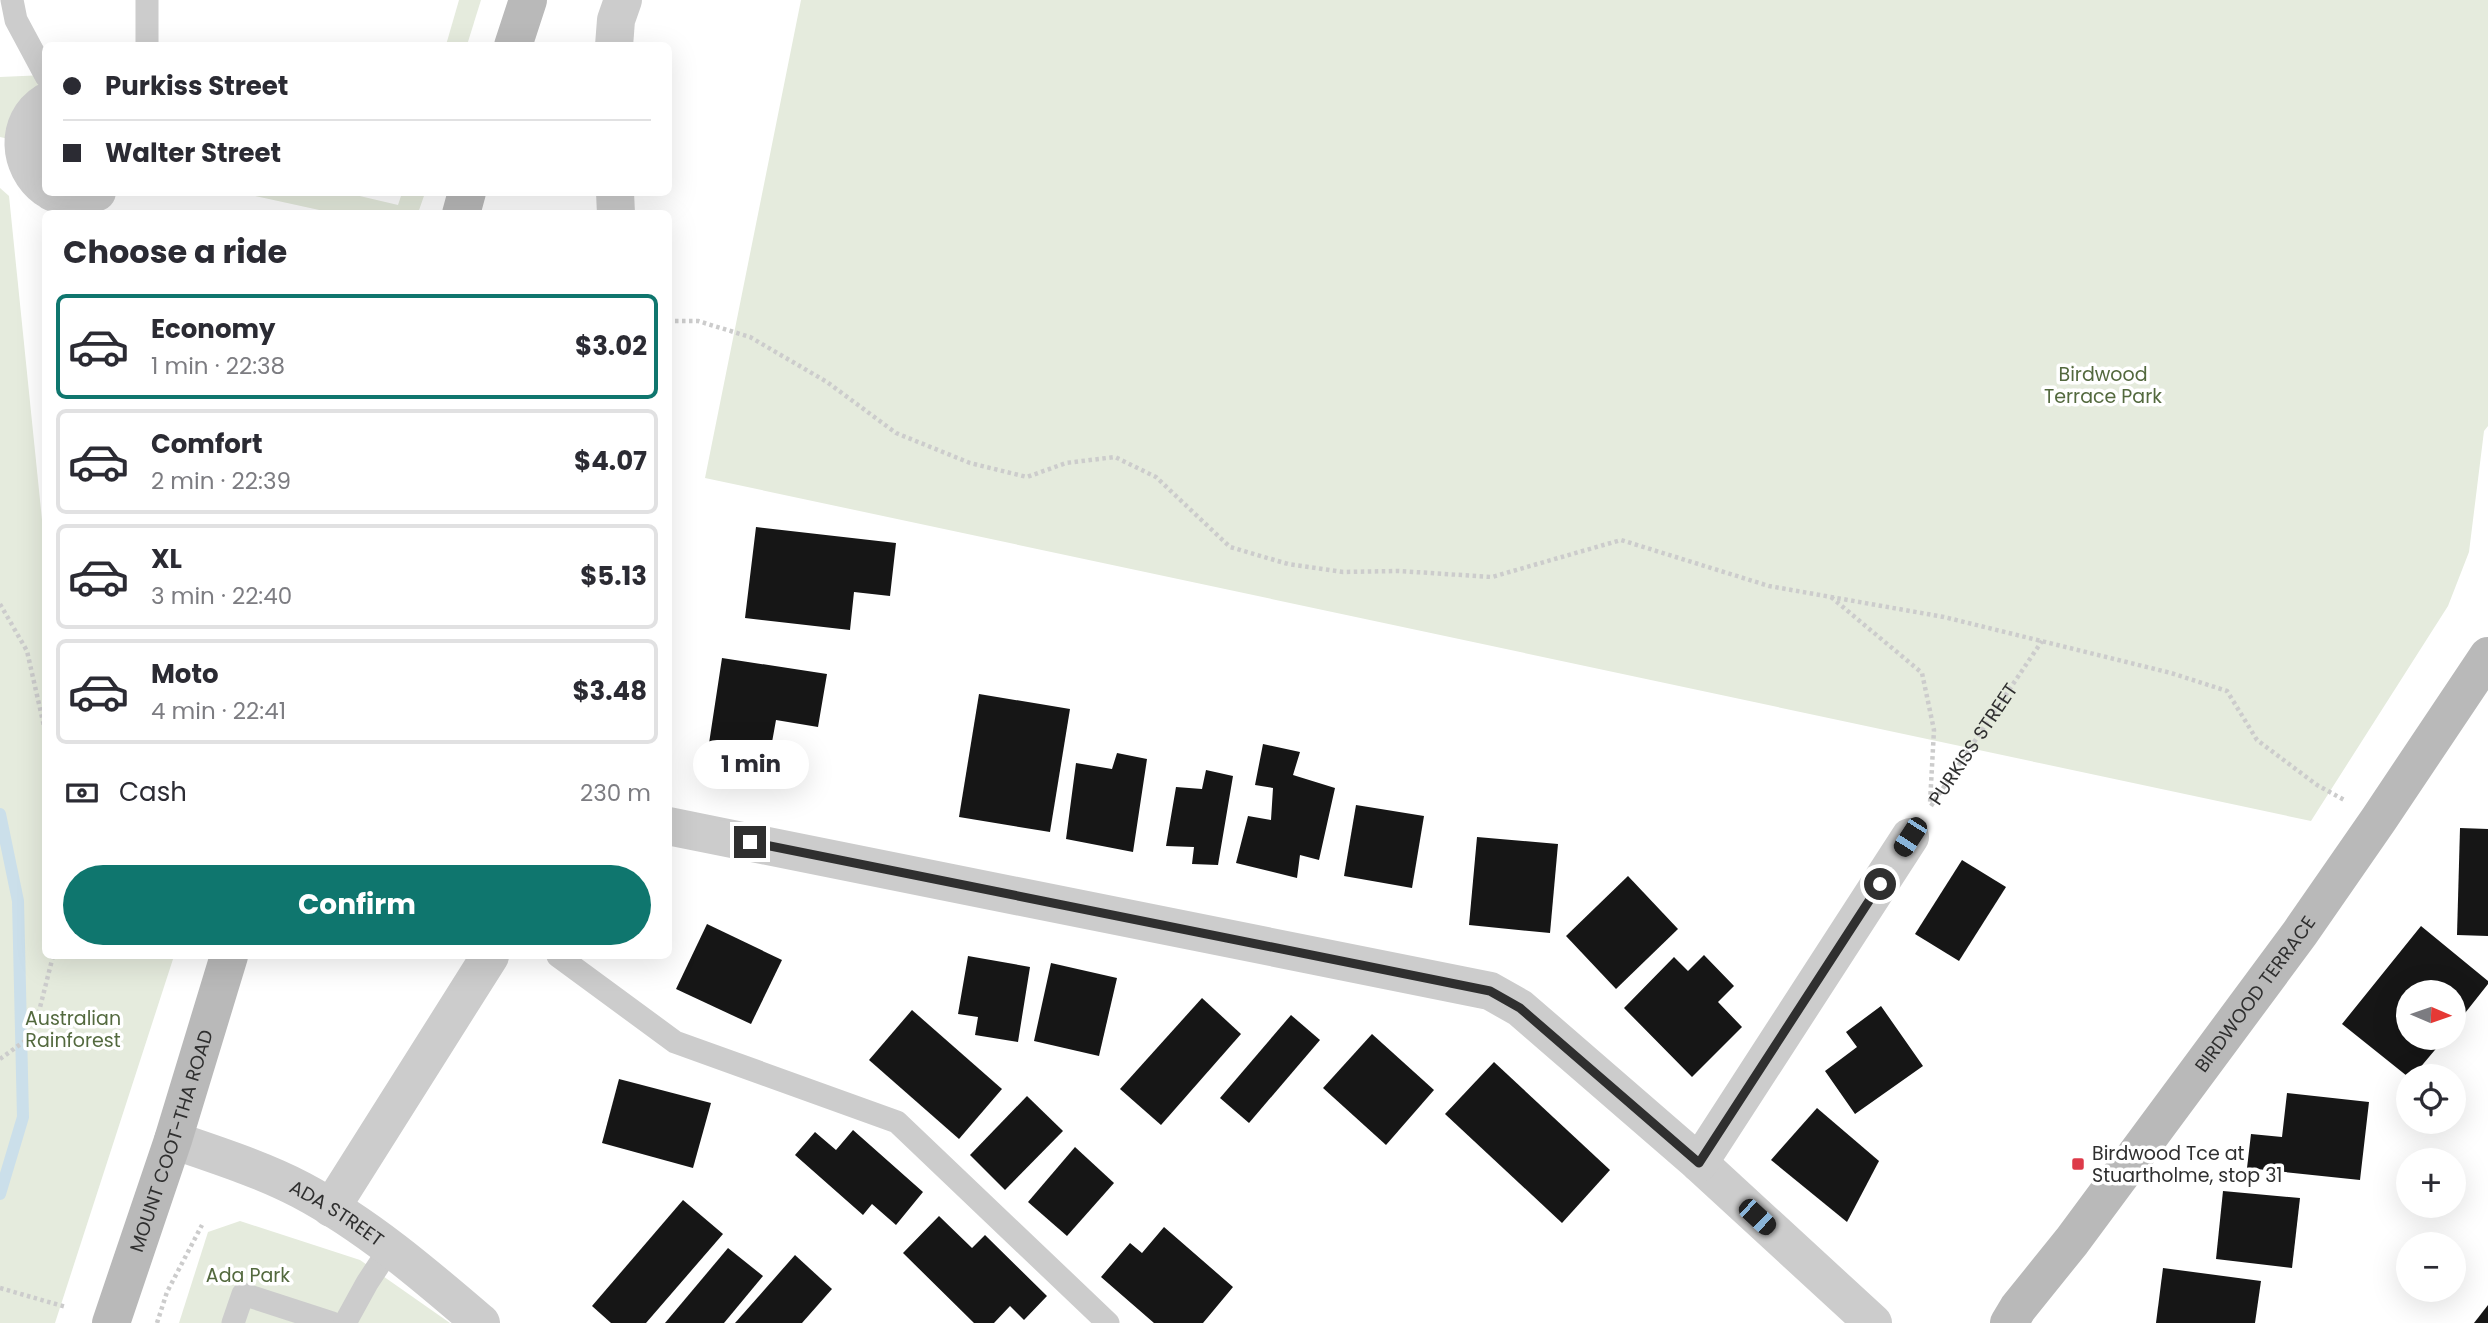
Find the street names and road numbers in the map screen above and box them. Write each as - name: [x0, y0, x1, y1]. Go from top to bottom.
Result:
- street label: PURKISS STREET: [1923, 678, 2024, 810]
- street label: BIRDWOOD TERRACE: [2188, 910, 2322, 1078]
- street label: MOUNT COOT-THA ROAD: [123, 1026, 220, 1256]
- street label: ADA STREET: [285, 1173, 389, 1253]

